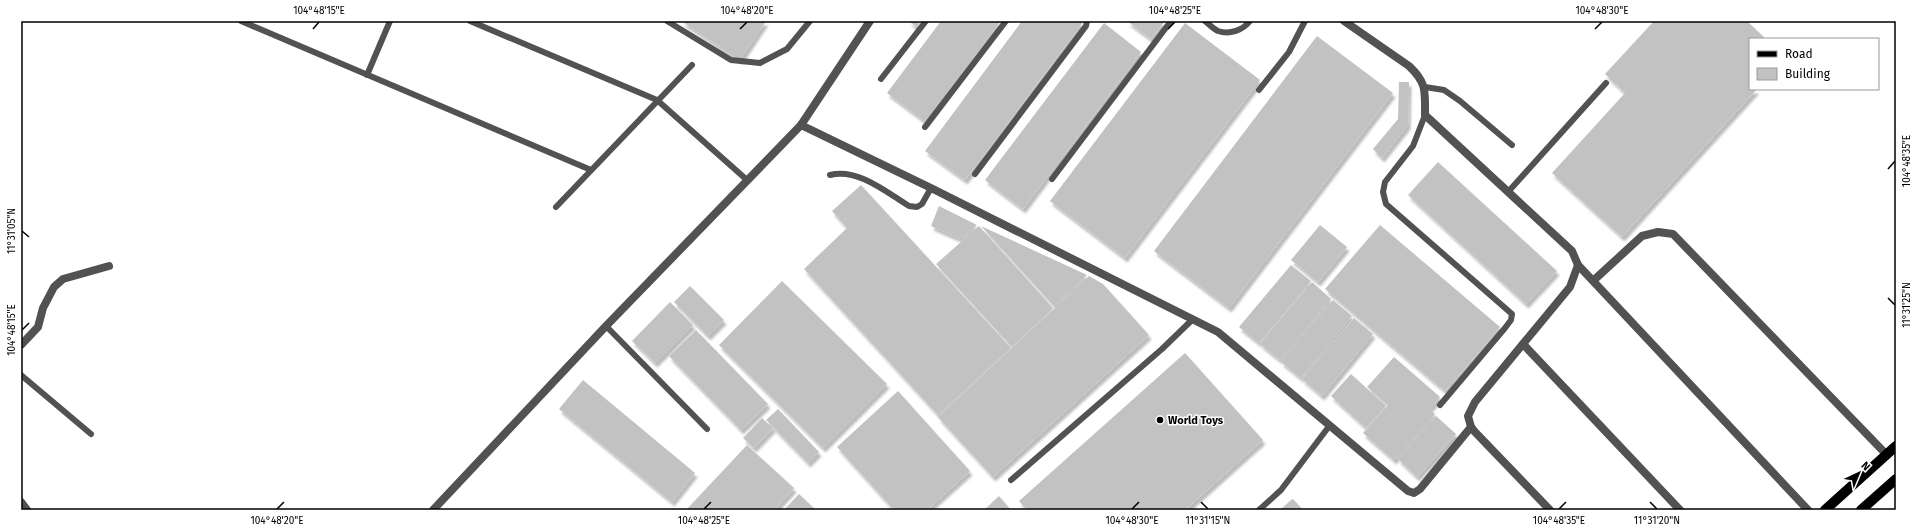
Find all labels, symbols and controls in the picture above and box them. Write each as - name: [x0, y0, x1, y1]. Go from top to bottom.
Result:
- text: 104°48'15"E: [293, 5, 345, 17]
- text: 104°48'20"E: [720, 5, 774, 17]
- text: 104°48'25"E: [1149, 5, 1201, 17]
- text: 104°48'30"E: [1575, 5, 1629, 17]
- legend: [1749, 38, 1879, 90]
- text: Road: [1785, 47, 1813, 61]
- text: Building: [1785, 67, 1831, 81]
- text: 104°48'35"E: [1901, 135, 1913, 187]
- text: 11°31'05"N: [6, 208, 18, 254]
- text: 11°31'25"N: [1901, 282, 1913, 328]
- text: 104°48'15"E: [6, 304, 18, 356]
- place label: World Toys: [1168, 414, 1224, 427]
- marker: World Toys: [1155, 415, 1165, 425]
- north arrow: [1839, 453, 1879, 493]
- text: N: [1858, 459, 1873, 473]
- text: 104°48'20"E: [250, 515, 304, 527]
- text: 104°48'25"E: [678, 515, 730, 527]
- text: 104°48'30"E: [1105, 515, 1159, 527]
- text: 11°31'15"N: [1186, 515, 1230, 527]
- text: 104°48'35"E: [1533, 515, 1585, 527]
- text: 11°31'20"N: [1634, 515, 1680, 527]

